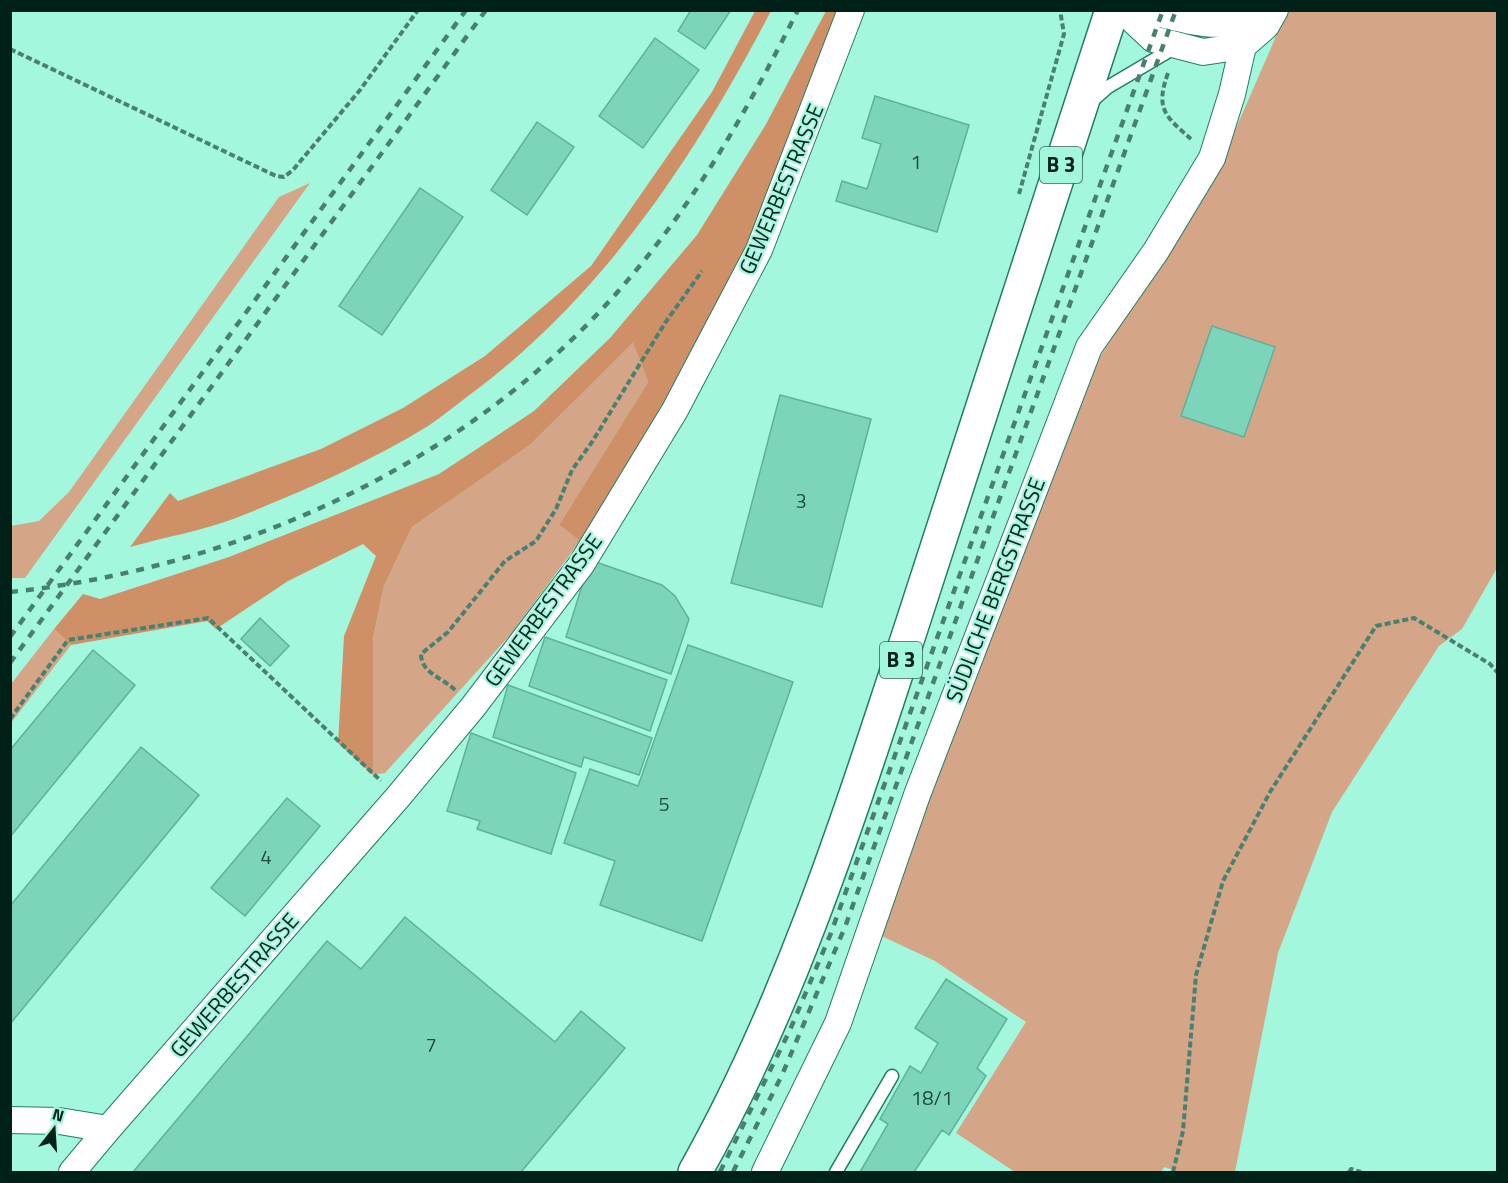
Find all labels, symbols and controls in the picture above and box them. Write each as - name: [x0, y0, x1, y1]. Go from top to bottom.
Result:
- street label: GEWERBESTRASSE: [730, 98, 832, 280]
- house number: 1: [910, 146, 922, 177]
- road number: B 3: [1040, 147, 1082, 183]
- street label: SÜDLICHE BERGSTRASSE: [936, 472, 1054, 708]
- house number: 3: [795, 485, 807, 516]
- street label: GEWERBESTRASSE: [476, 526, 610, 694]
- road number: B 3: [880, 642, 922, 678]
- house number: 5: [658, 788, 670, 819]
- house number: 4: [260, 841, 272, 872]
- street label: GEWERBESTRASSE: [161, 905, 307, 1065]
- house number: 7: [425, 1029, 437, 1060]
- house number: 18/1: [911, 1082, 953, 1113]
- north arrow: [24, 1099, 84, 1159]
- text: N: [50, 1102, 67, 1128]

